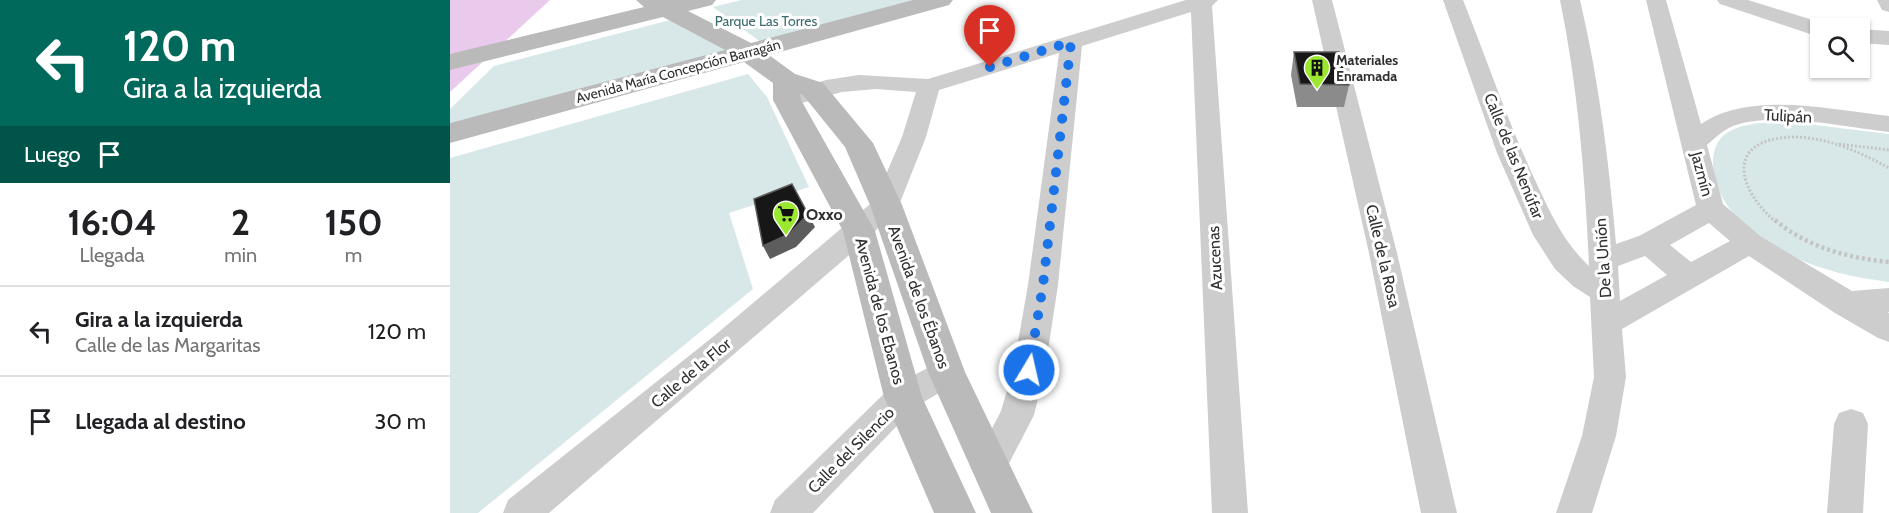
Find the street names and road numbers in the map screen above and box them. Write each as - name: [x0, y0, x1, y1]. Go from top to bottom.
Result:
- street label: Avenida María Concepción Barragán: [574, 35, 782, 107]
- street label: Calle de las Nenúfar: [1480, 90, 1548, 222]
- street label: Tulipán: [1763, 105, 1813, 127]
- street label: Jazmín: [1687, 149, 1717, 198]
- street label: Calle de la Rosa: [1362, 203, 1404, 310]
- street label: De la Unión: [1591, 217, 1615, 298]
- street label: Avenida de los Ébanos: [884, 223, 954, 371]
- street label: Azucenas: [1204, 225, 1226, 291]
- street label: Avenida de los Ebanos: [851, 236, 909, 387]
- street label: Calle de la Flor: [647, 333, 736, 412]
- street label: Calle del Silencio: [804, 403, 898, 497]

